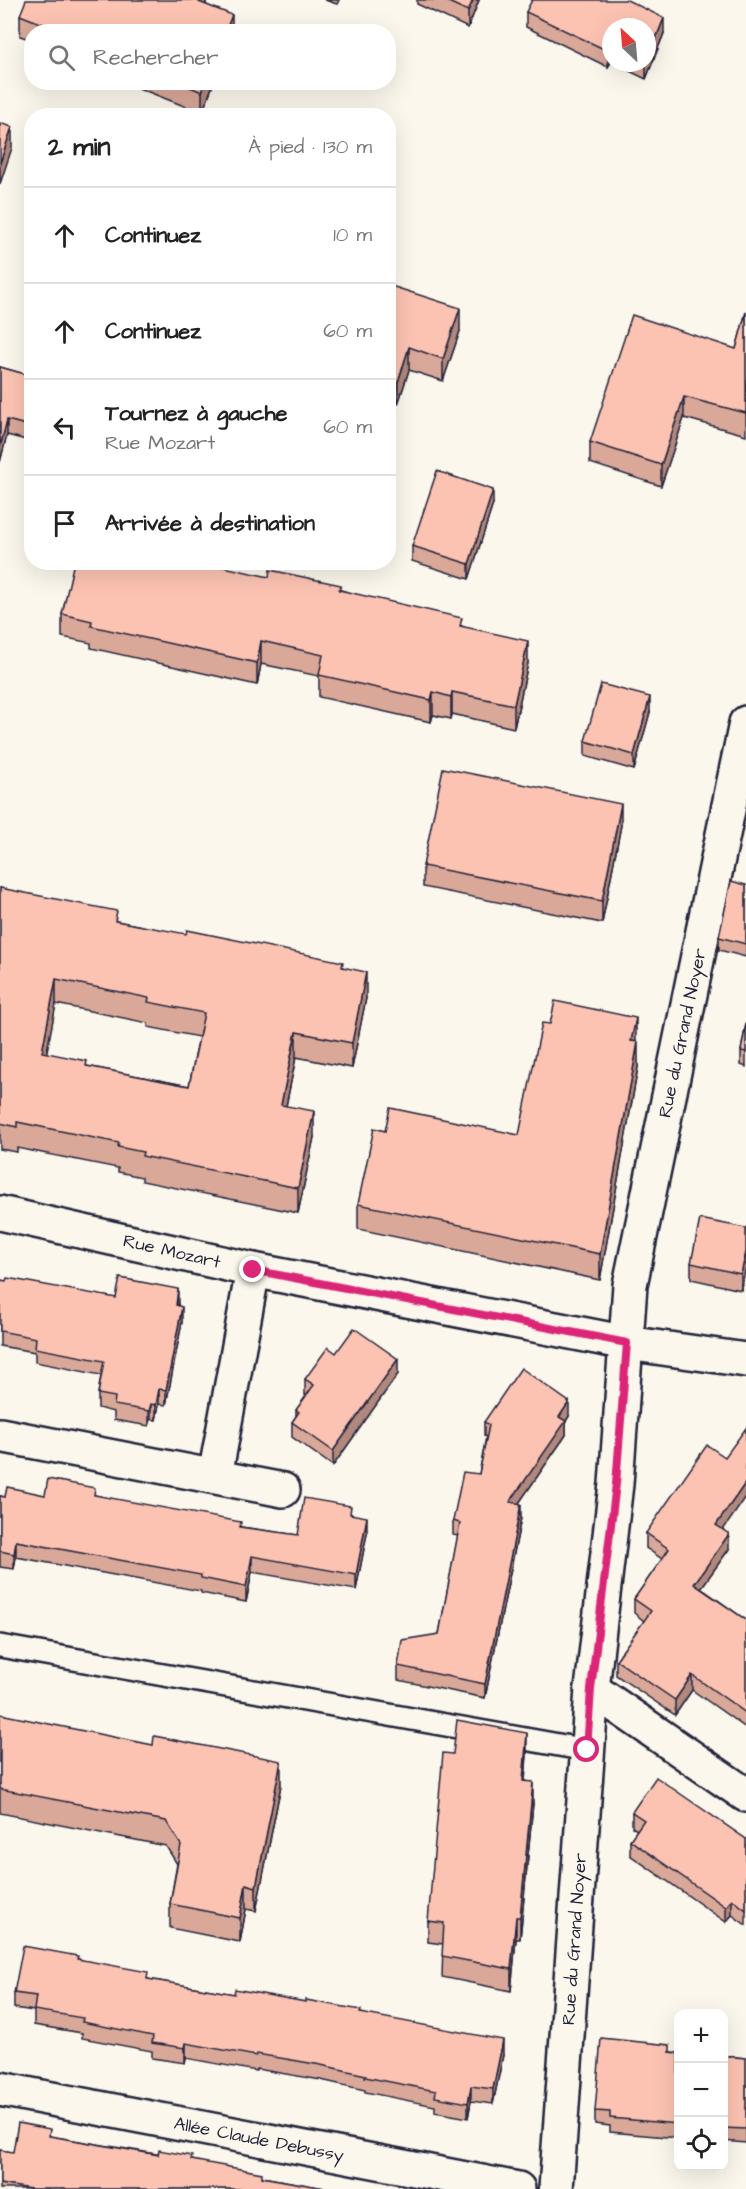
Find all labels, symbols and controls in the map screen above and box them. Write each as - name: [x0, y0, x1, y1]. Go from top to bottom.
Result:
- north arrow: [602, 18, 656, 72]
- search box: [24, 24, 396, 90]
- icon: search: [45, 41, 78, 74]
- text: Rechercher: [93, 42, 218, 73]
- text: 2 min: [48, 129, 110, 165]
- text: À pied · 130 m: [248, 133, 372, 161]
- icon: ahead: [48, 219, 81, 252]
- text: Continuez: [105, 220, 201, 251]
- text: 10 m: [333, 221, 372, 249]
- icon: ahead: [48, 315, 81, 348]
- text: Continuez: [105, 316, 201, 347]
- text: 60 m: [323, 317, 372, 345]
- text: Tournez à gauche: [105, 398, 287, 429]
- icon: left: [48, 411, 81, 444]
- text: 60 m: [323, 413, 372, 441]
- text: Rue Mozart: [105, 429, 215, 457]
- icon: arrive: [48, 507, 81, 540]
- text: Arrivée à destination: [105, 508, 315, 539]
- street label: Rue du Grand Noyer: [652, 946, 714, 1120]
- street label: Rue Mozart: [121, 1228, 224, 1275]
- route end: [239, 1256, 265, 1282]
- route start: [573, 1736, 599, 1762]
- street label: Rue du Grand Noyer: [556, 1852, 594, 2026]
- map controls: [674, 2009, 728, 2171]
- button: +: [674, 2009, 728, 2063]
- button: −: [674, 2063, 728, 2117]
- street label: Allée Claude Debussy: [172, 2111, 346, 2169]
- button: locate: [674, 2117, 728, 2171]

